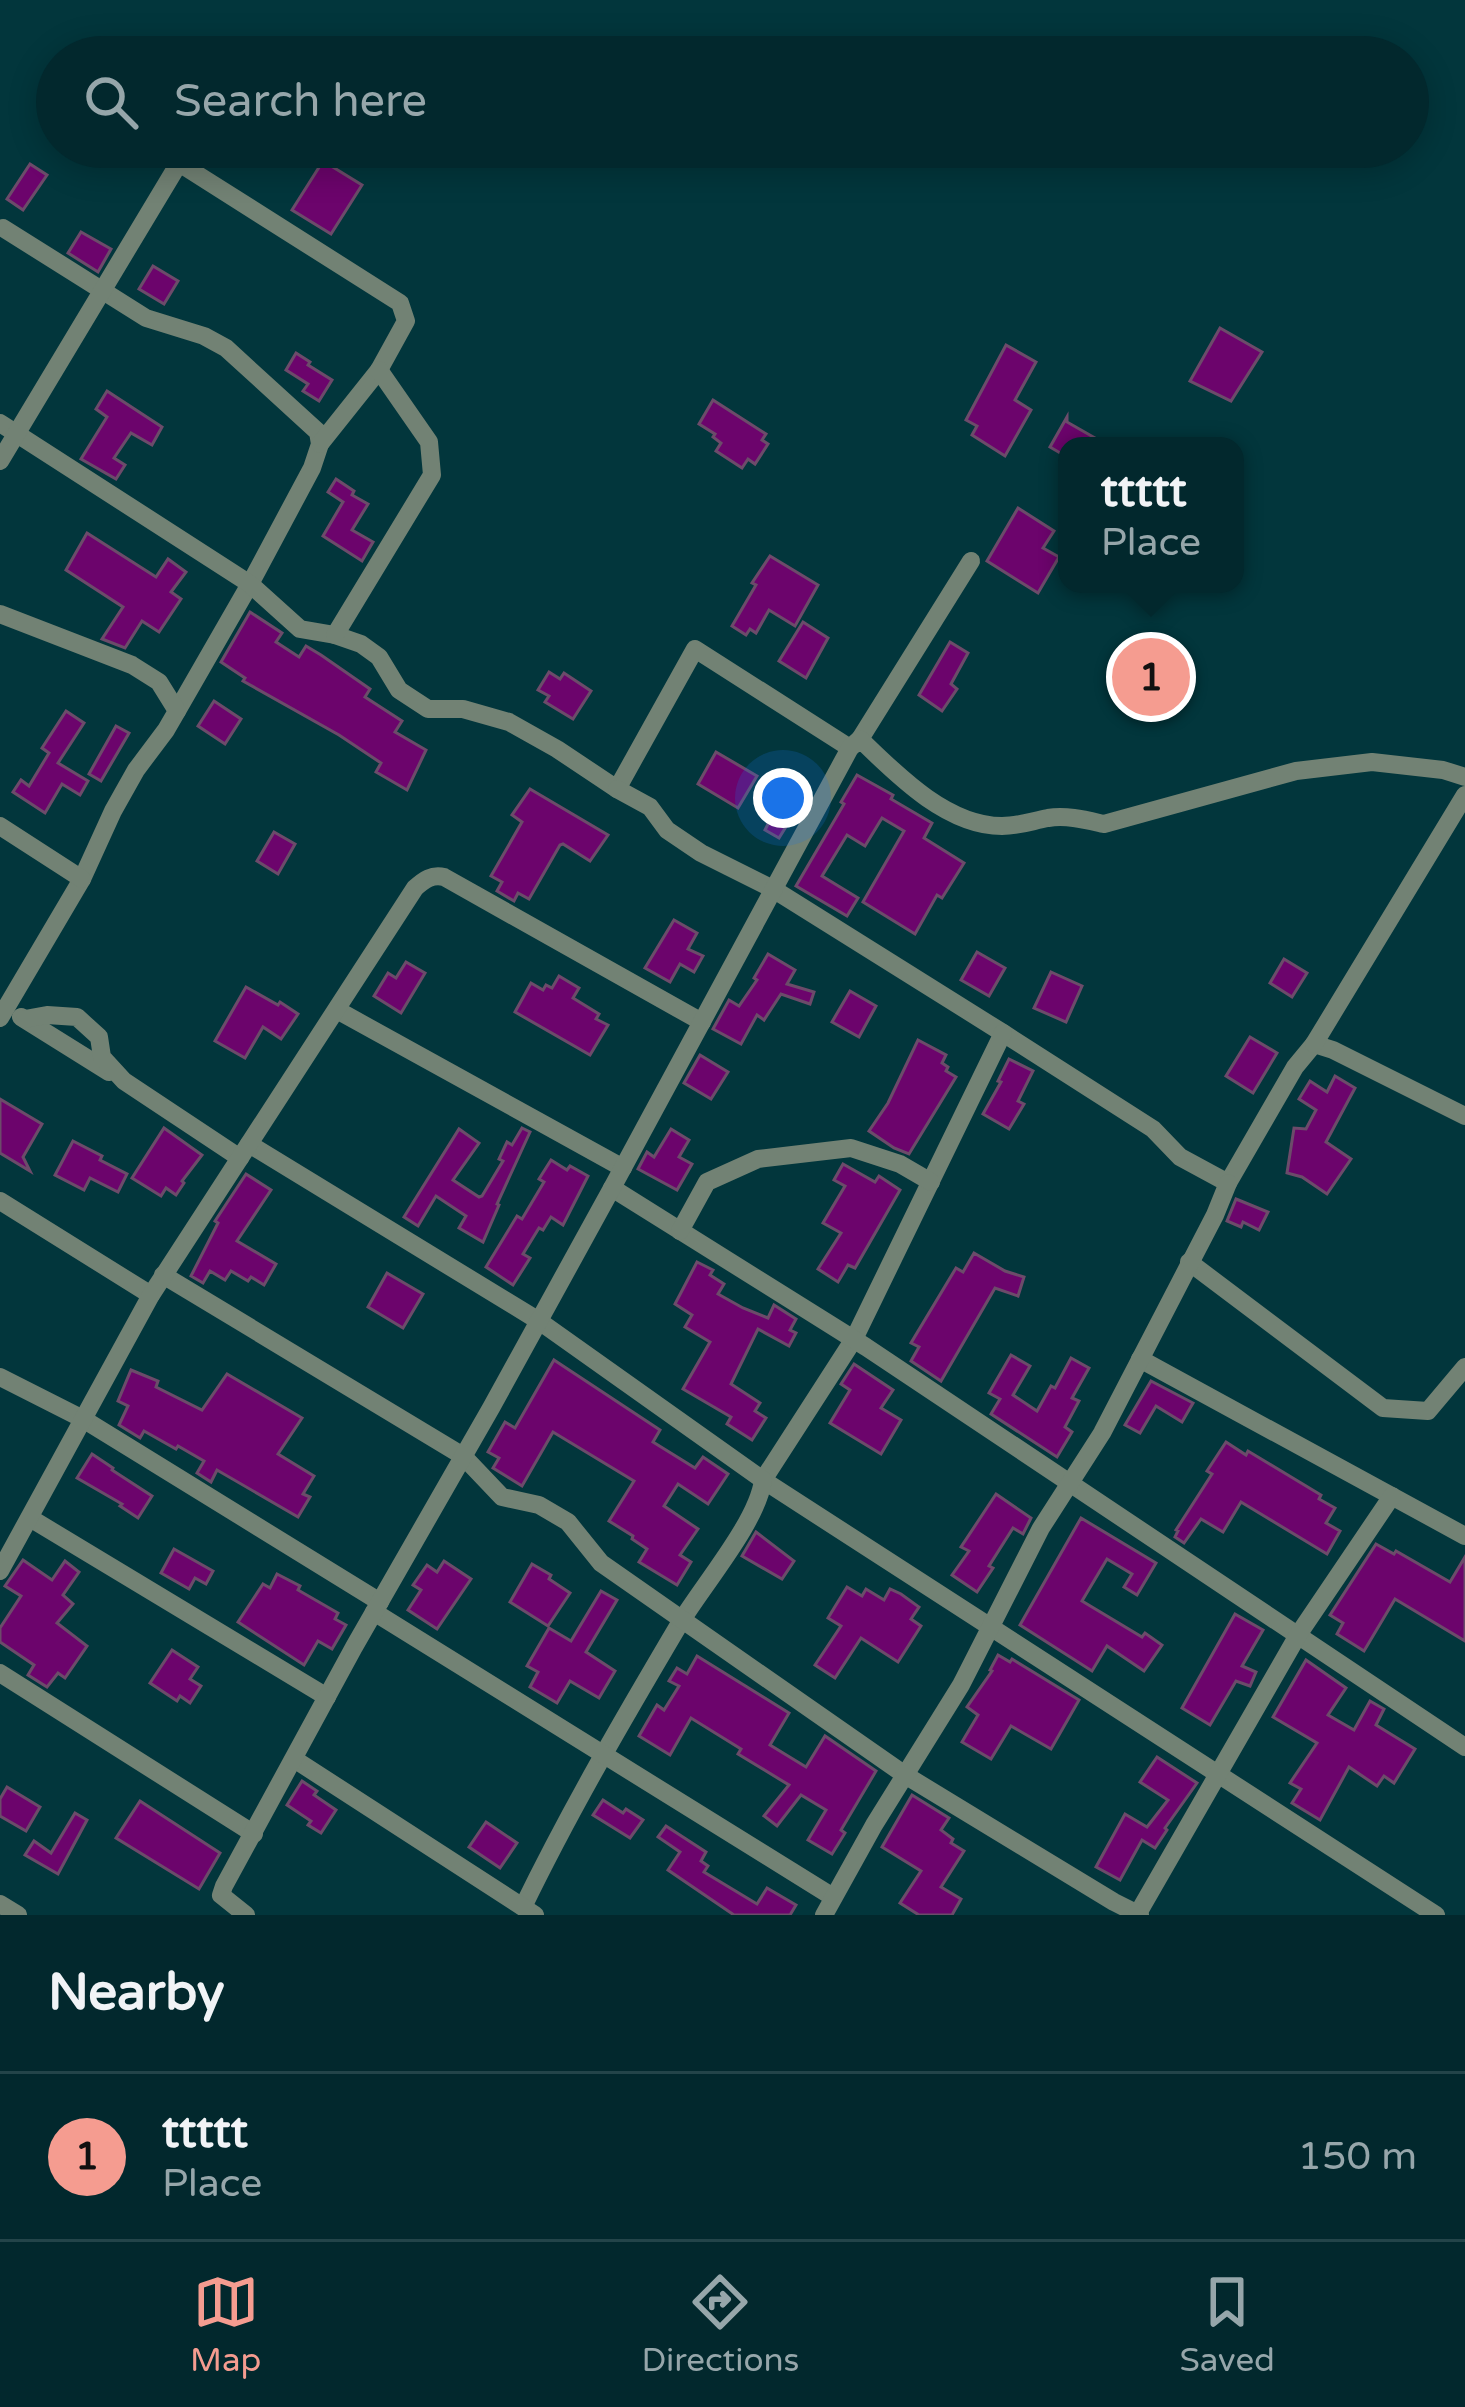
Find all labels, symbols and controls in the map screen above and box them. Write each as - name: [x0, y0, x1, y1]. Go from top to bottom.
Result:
- search box: [36, 36, 1429, 168]
- icon: search: [78, 69, 144, 135]
- text: Search here: [174, 75, 427, 129]
- popup: [1058, 437, 1244, 593]
- text: ttttt: [1101, 465, 1187, 519]
- text: Place: [1101, 519, 1201, 566]
- pin: 1: [1112, 632, 1190, 722]
- your location: [753, 768, 813, 828]
- text: Nearby: [48, 1962, 225, 2024]
- text: ttttt: [162, 2106, 248, 2160]
- text: 1: [75, 2133, 99, 2180]
- text: 150 m: [1298, 2133, 1417, 2180]
- text: Place: [162, 2160, 262, 2207]
- tab: Map: [190, 2269, 261, 2380]
- tab: Directions: [641, 2269, 799, 2380]
- tab: Saved: [1180, 2269, 1275, 2380]

